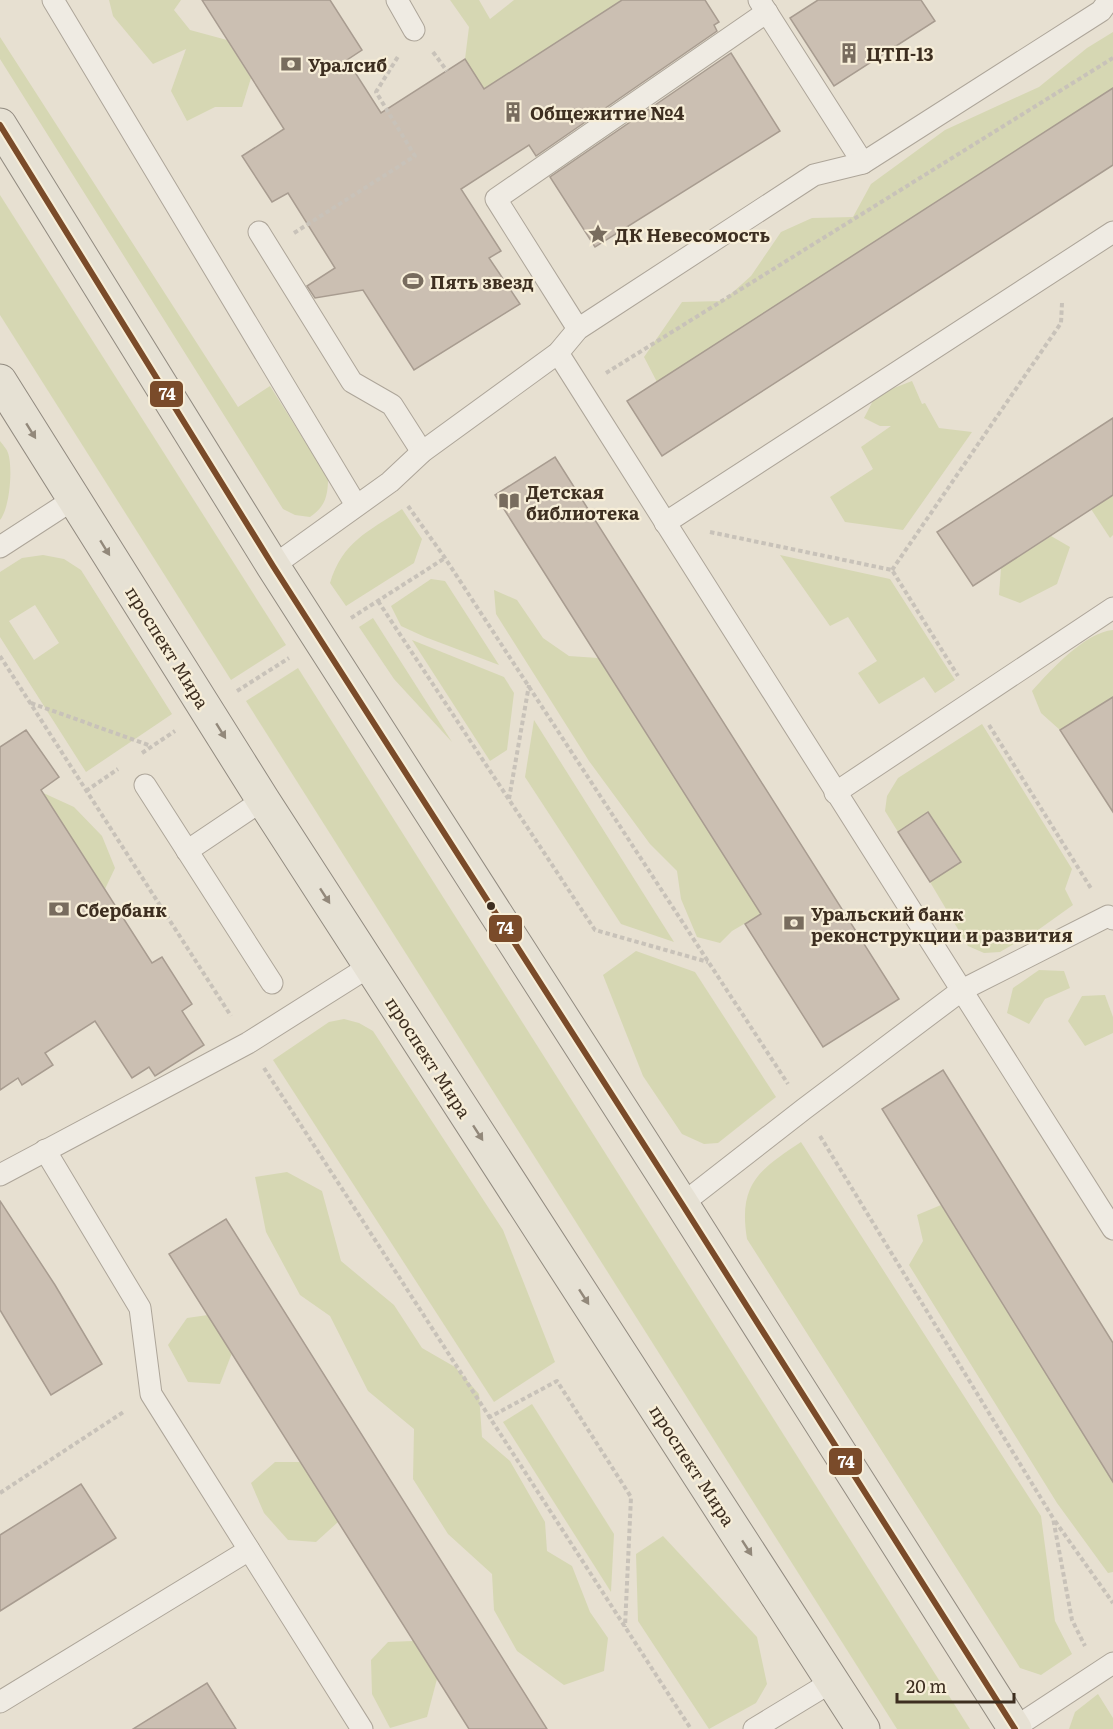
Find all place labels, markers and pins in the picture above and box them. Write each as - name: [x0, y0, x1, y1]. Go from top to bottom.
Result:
- place label: ЦТП-13: [866, 40, 934, 67]
- building icon: ЦТП-13: [837, 41, 861, 65]
- place label: Уралсиб: [308, 51, 387, 78]
- bank icon: Уралсиб: [279, 52, 303, 76]
- place label: Общежитие №4: [530, 99, 684, 126]
- building icon: Общежитие №4: [501, 100, 525, 124]
- place label: ДК Невесомость: [615, 221, 771, 248]
- place icon: ДК Невесомость: [586, 222, 610, 246]
- place label: Пять звезд: [430, 268, 534, 295]
- sports icon: Пять звезд: [401, 269, 425, 293]
- place label: Детская библиотека: [526, 478, 640, 526]
- library icon: Детская библиотека: [497, 489, 521, 513]
- place label: Сбербанк: [76, 896, 167, 923]
- bank icon: Сбербанк: [47, 897, 71, 921]
- unlabelled marker: [485, 900, 497, 912]
- place label: Уральский банк реконструкции и развития: [811, 900, 1073, 948]
- bank icon: Уральский банк реконструкции и развития: [782, 911, 806, 935]

